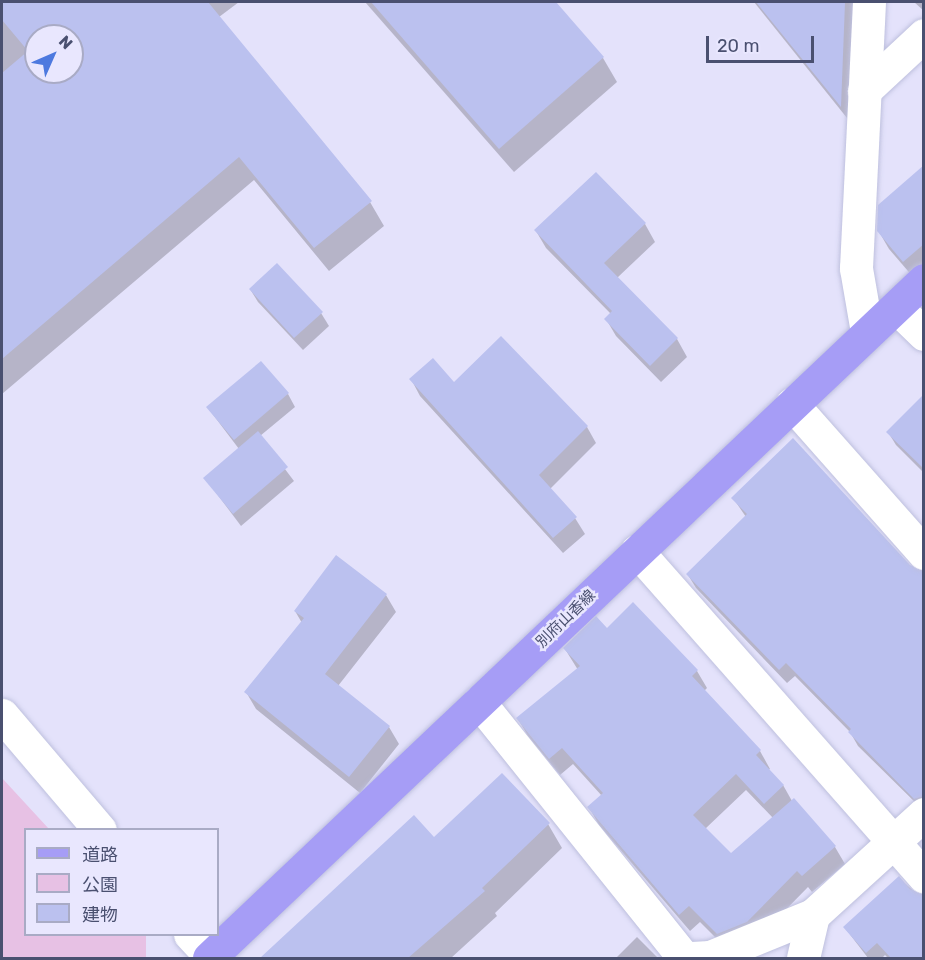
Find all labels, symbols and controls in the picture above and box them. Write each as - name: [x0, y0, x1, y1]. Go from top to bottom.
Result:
- north arrow: [24, 24, 84, 84]
- scale bar: [709, 24, 817, 62]
- text: N: [55, 32, 76, 53]
- text: 20 m: [717, 35, 759, 57]
- street label: 別府山香線: [533, 586, 599, 652]
- legend: [24, 828, 219, 936]
- text: 道路: [82, 844, 118, 866]
- text: 公園: [82, 874, 118, 896]
- text: 建物: [82, 904, 118, 926]

